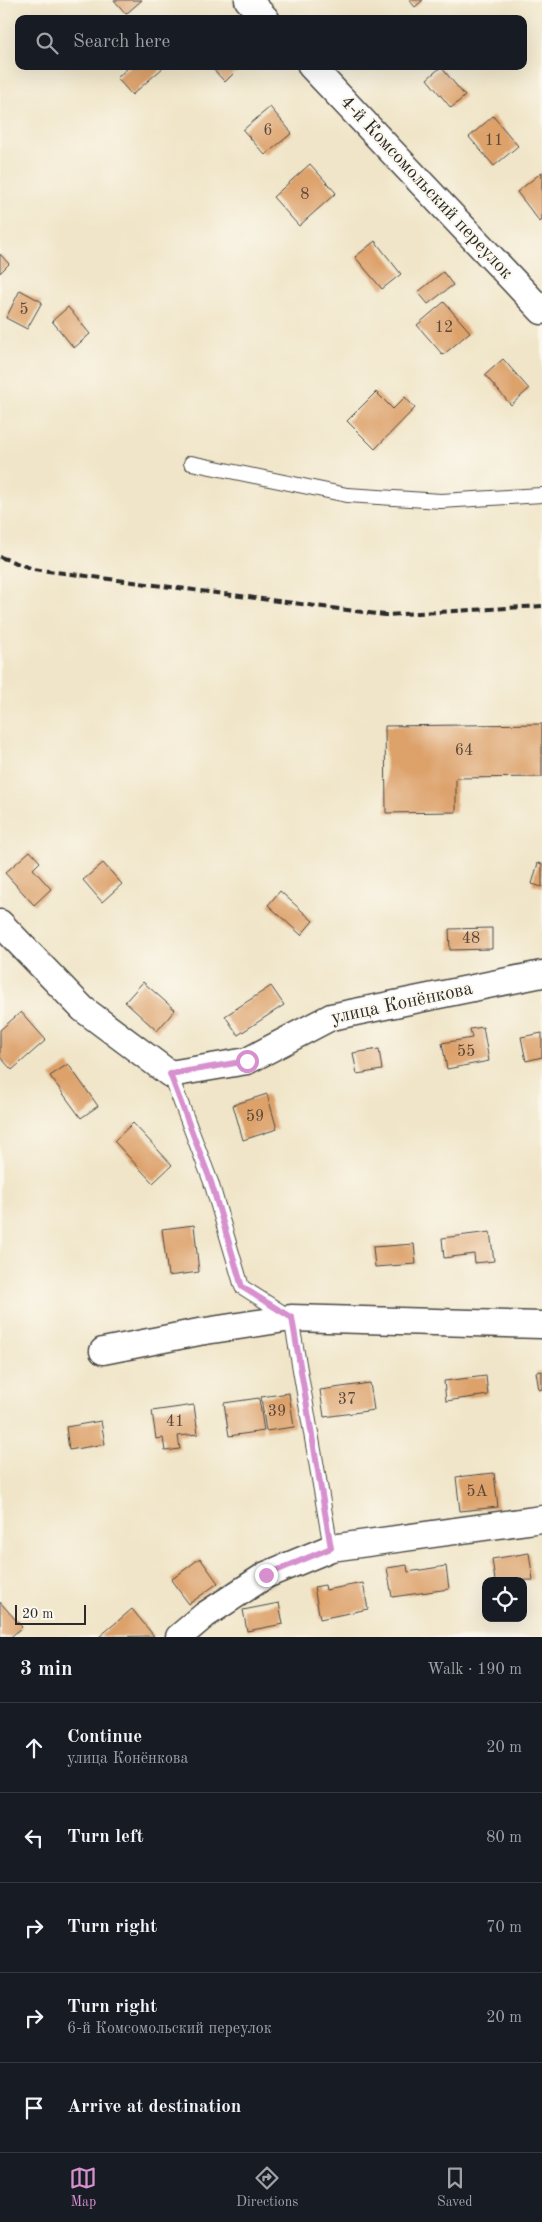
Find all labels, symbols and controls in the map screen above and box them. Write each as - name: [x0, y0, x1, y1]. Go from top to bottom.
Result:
- search box: [15, 15, 527, 70]
- icon: search: [33, 29, 61, 57]
- text: Search here: [73, 33, 170, 52]
- street label: 4-й Комсомольский переулок: [336, 93, 516, 284]
- house number: 6: [263, 123, 273, 139]
- house number: 11: [485, 133, 503, 149]
- house number: 8: [300, 187, 310, 203]
- house number: 5: [19, 302, 29, 318]
- house number: 12: [435, 320, 453, 336]
- house number: 64: [455, 743, 473, 759]
- house number: 48: [462, 931, 480, 947]
- street label: улица Конёнкова: [329, 980, 475, 1028]
- house number: 55: [457, 1044, 475, 1060]
- route start: [236, 1050, 259, 1073]
- house number: 59: [246, 1109, 264, 1125]
- house number: 37: [338, 1392, 356, 1408]
- house number: 39: [268, 1404, 286, 1420]
- house number: 41: [166, 1414, 184, 1430]
- house number: 5А: [466, 1484, 488, 1500]
- route end: [255, 1564, 278, 1587]
- map controls: [482, 1577, 527, 1622]
- button: locate: [482, 1577, 527, 1622]
- scale bar: [15, 1602, 86, 1625]
- text: 20 m: [22, 1607, 53, 1621]
- text: 3 min: [20, 1659, 73, 1680]
- text: Walk · 190 m: [427, 1662, 522, 1678]
- text: Continue: [67, 1728, 142, 1747]
- icon: ahead: [20, 1734, 48, 1762]
- text: 20 m: [486, 1740, 522, 1756]
- text: улица Конёнкова: [67, 1751, 188, 1767]
- icon: left: [20, 1824, 48, 1852]
- text: Turn left: [67, 1828, 144, 1847]
- text: 80 m: [486, 1830, 522, 1846]
- icon: right: [20, 1914, 48, 1942]
- text: Turn right: [67, 1918, 157, 1937]
- text: 70 m: [486, 1920, 522, 1936]
- text: Turn right: [67, 1998, 157, 2017]
- icon: right: [20, 2004, 48, 2032]
- text: 20 m: [486, 2010, 522, 2026]
- text: 6-й Комсомольский переулок: [67, 2021, 272, 2037]
- icon: arrive: [20, 2094, 48, 2122]
- text: Arrive at destination: [67, 2098, 241, 2117]
- tab: Map: [69, 2164, 97, 2211]
- tab: Directions: [236, 2164, 298, 2211]
- tab: Saved: [437, 2164, 473, 2211]

